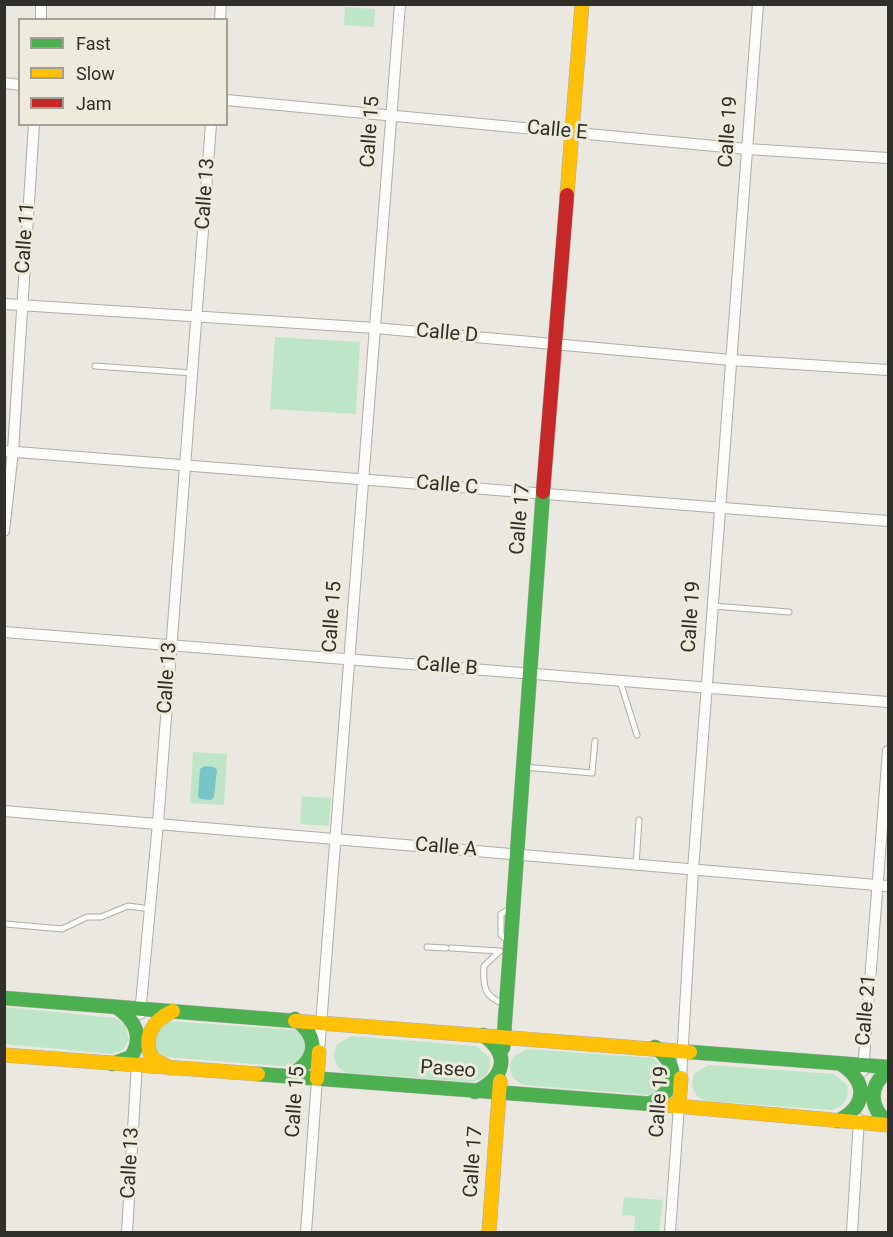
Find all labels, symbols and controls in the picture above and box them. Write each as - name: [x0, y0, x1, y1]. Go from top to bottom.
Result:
- legend: [18, 18, 228, 126]
- text: Fast: [76, 33, 111, 54]
- text: Slow: [76, 63, 115, 84]
- text: Jam: [76, 93, 112, 114]
- street label: Calle 15: [357, 95, 385, 169]
- street label: Calle 19: [715, 95, 743, 169]
- street label: Calle E: [526, 116, 588, 146]
- street label: Calle 13: [192, 157, 220, 231]
- street label: Calle 11: [12, 201, 40, 275]
- street label: Calle D: [415, 319, 479, 349]
- street label: Calle C: [415, 471, 479, 501]
- street label: Calle 17: [506, 482, 536, 556]
- street label: Calle 15: [319, 580, 347, 654]
- street label: Calle 19: [678, 580, 706, 654]
- street label: Calle 13: [154, 641, 182, 715]
- street label: Calle B: [415, 652, 479, 682]
- street label: Calle A: [414, 833, 478, 863]
- street label: Calle 21: [852, 973, 882, 1047]
- street label: Paseo: [419, 1056, 477, 1084]
- street label: Calle 15: [282, 1065, 310, 1139]
- street label: Calle 19: [646, 1065, 674, 1139]
- street label: Calle 17: [460, 1125, 488, 1199]
- street label: Calle 13: [117, 1127, 145, 1199]

